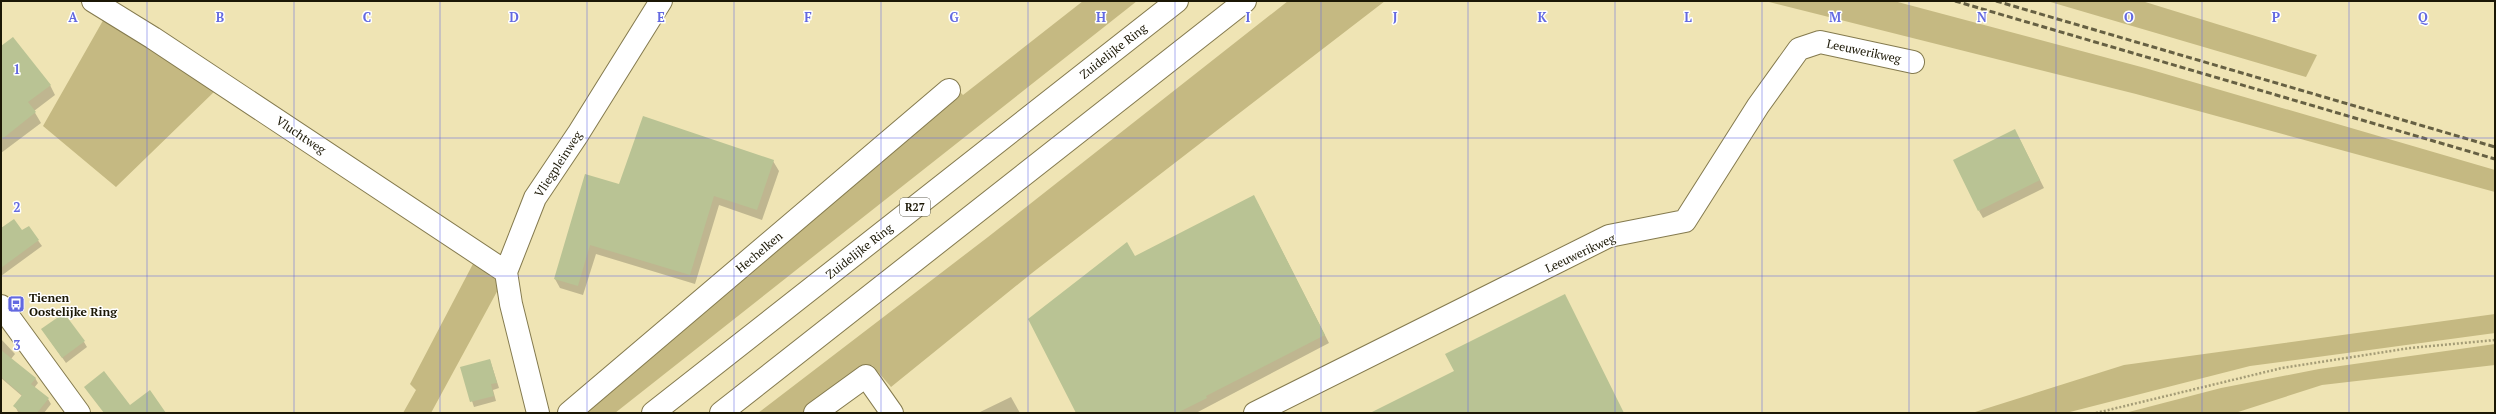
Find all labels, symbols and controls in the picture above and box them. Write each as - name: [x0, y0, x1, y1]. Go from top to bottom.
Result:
- text: A: [68, 8, 78, 26]
- text: B: [216, 8, 224, 26]
- text: C: [363, 8, 371, 26]
- text: D: [509, 8, 519, 26]
- text: E: [657, 8, 665, 26]
- text: F: [804, 8, 812, 26]
- text: G: [949, 8, 959, 26]
- text: H: [1096, 8, 1106, 26]
- text: I: [1246, 8, 1251, 26]
- text: J: [1393, 8, 1398, 26]
- text: K: [1537, 8, 1547, 26]
- text: L: [1684, 8, 1692, 26]
- text: M: [1829, 8, 1841, 26]
- text: N: [1977, 8, 1987, 26]
- text: O: [2124, 8, 2134, 26]
- text: P: [2272, 8, 2280, 26]
- text: Q: [2418, 8, 2429, 26]
- street label: Zuidelijke Ring: [1077, 20, 1150, 82]
- street label: Leeuwerikweg: [1826, 36, 1903, 66]
- text: 1: [13, 60, 21, 78]
- street label: Vluchtweg: [273, 113, 329, 157]
- street label: Vliegpleinweg: [531, 128, 585, 200]
- text: 2: [13, 198, 21, 216]
- road number: R27: [900, 198, 930, 216]
- street label: Zuidelijke Ring: [823, 220, 896, 282]
- street label: Hechelken: [733, 228, 785, 276]
- street label: Leeuwerikweg: [1543, 230, 1618, 276]
- place label: Tienen Oostelijke Ring: [29, 290, 117, 319]
- bus stop icon: Tienen Oostelijke Ring: [6, 294, 26, 314]
- text: 3: [13, 336, 21, 354]

